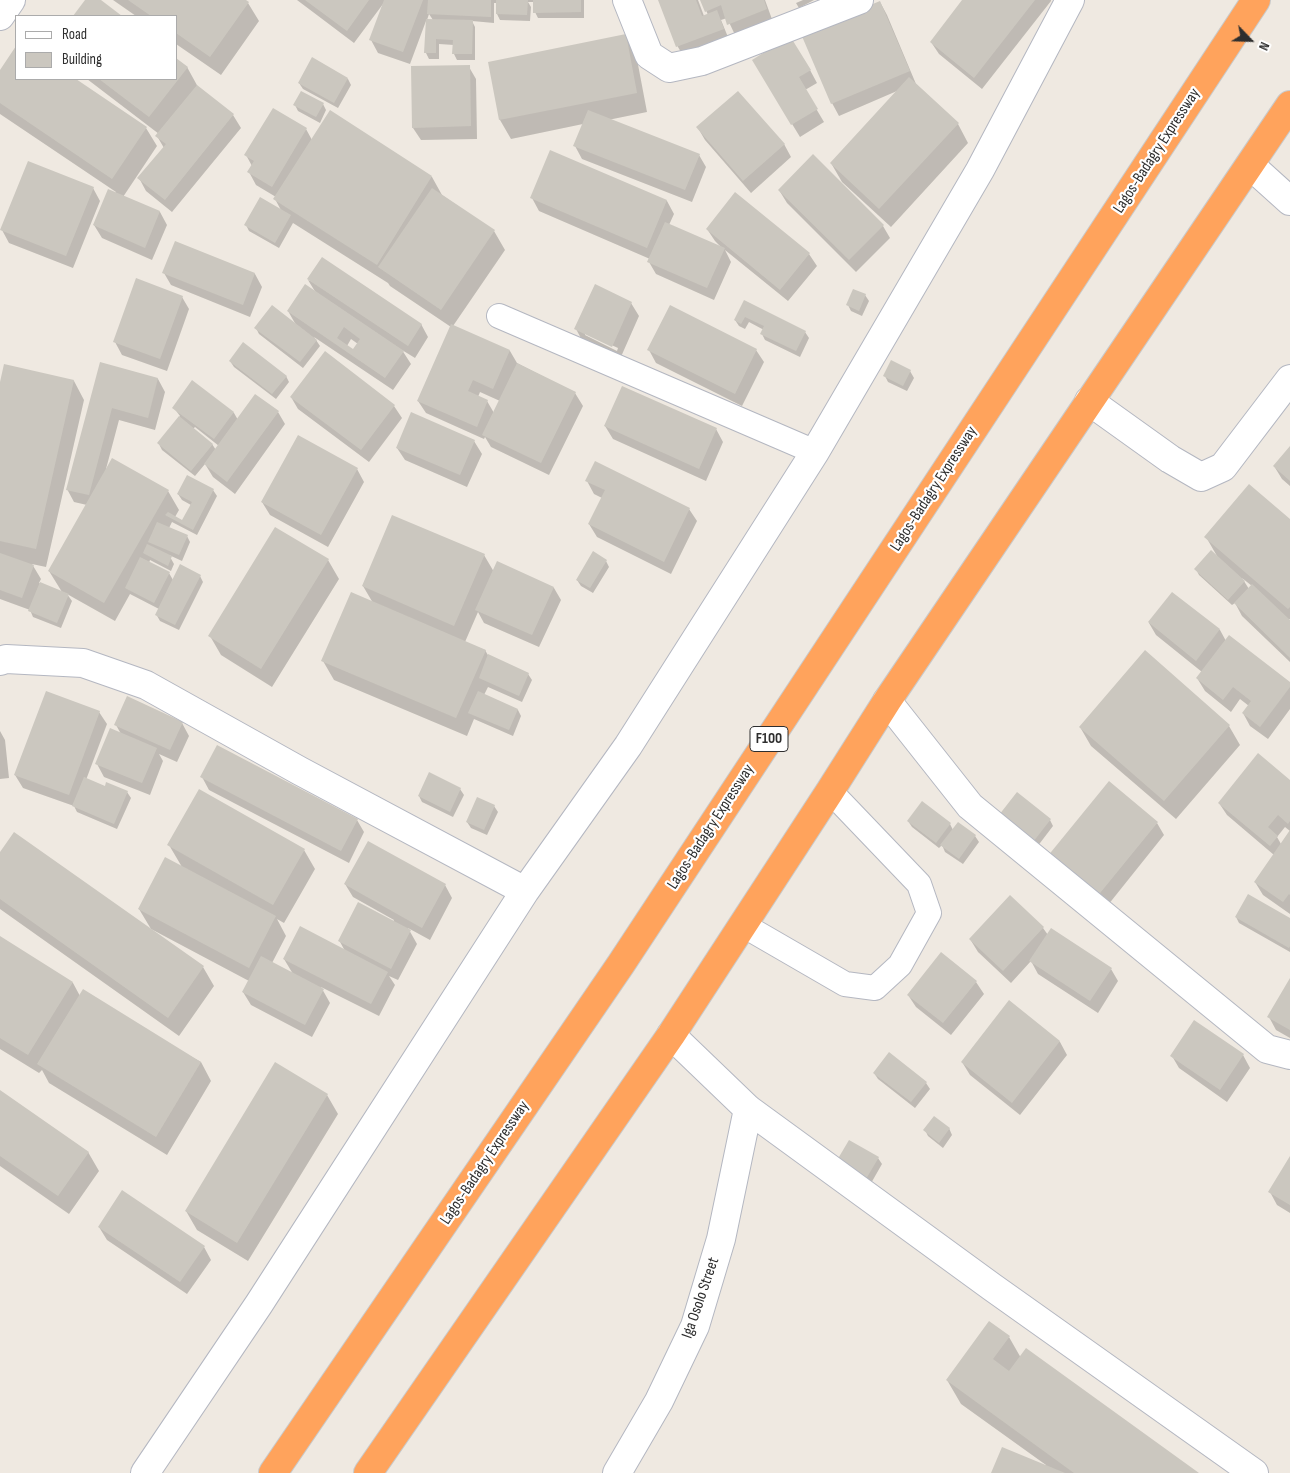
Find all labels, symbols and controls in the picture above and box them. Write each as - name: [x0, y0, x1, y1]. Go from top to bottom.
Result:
- legend: [15, 15, 178, 80]
- north arrow: [1225, 15, 1275, 65]
- text: Road: [62, 25, 87, 44]
- text: N: [1255, 39, 1273, 53]
- text: Building: [62, 50, 102, 69]
- street label: Lagos-Badagry Expressway: [1109, 85, 1205, 217]
- street label: Lagos-Badagry Expressway: [886, 423, 982, 555]
- road number: F100: [750, 726, 788, 752]
- street label: Lagos-Badagry Expressway: [663, 761, 759, 893]
- street label: Lagos-Badagry Expressway: [437, 1098, 533, 1228]
- street label: Iga Osolo Street: [678, 1255, 724, 1341]

